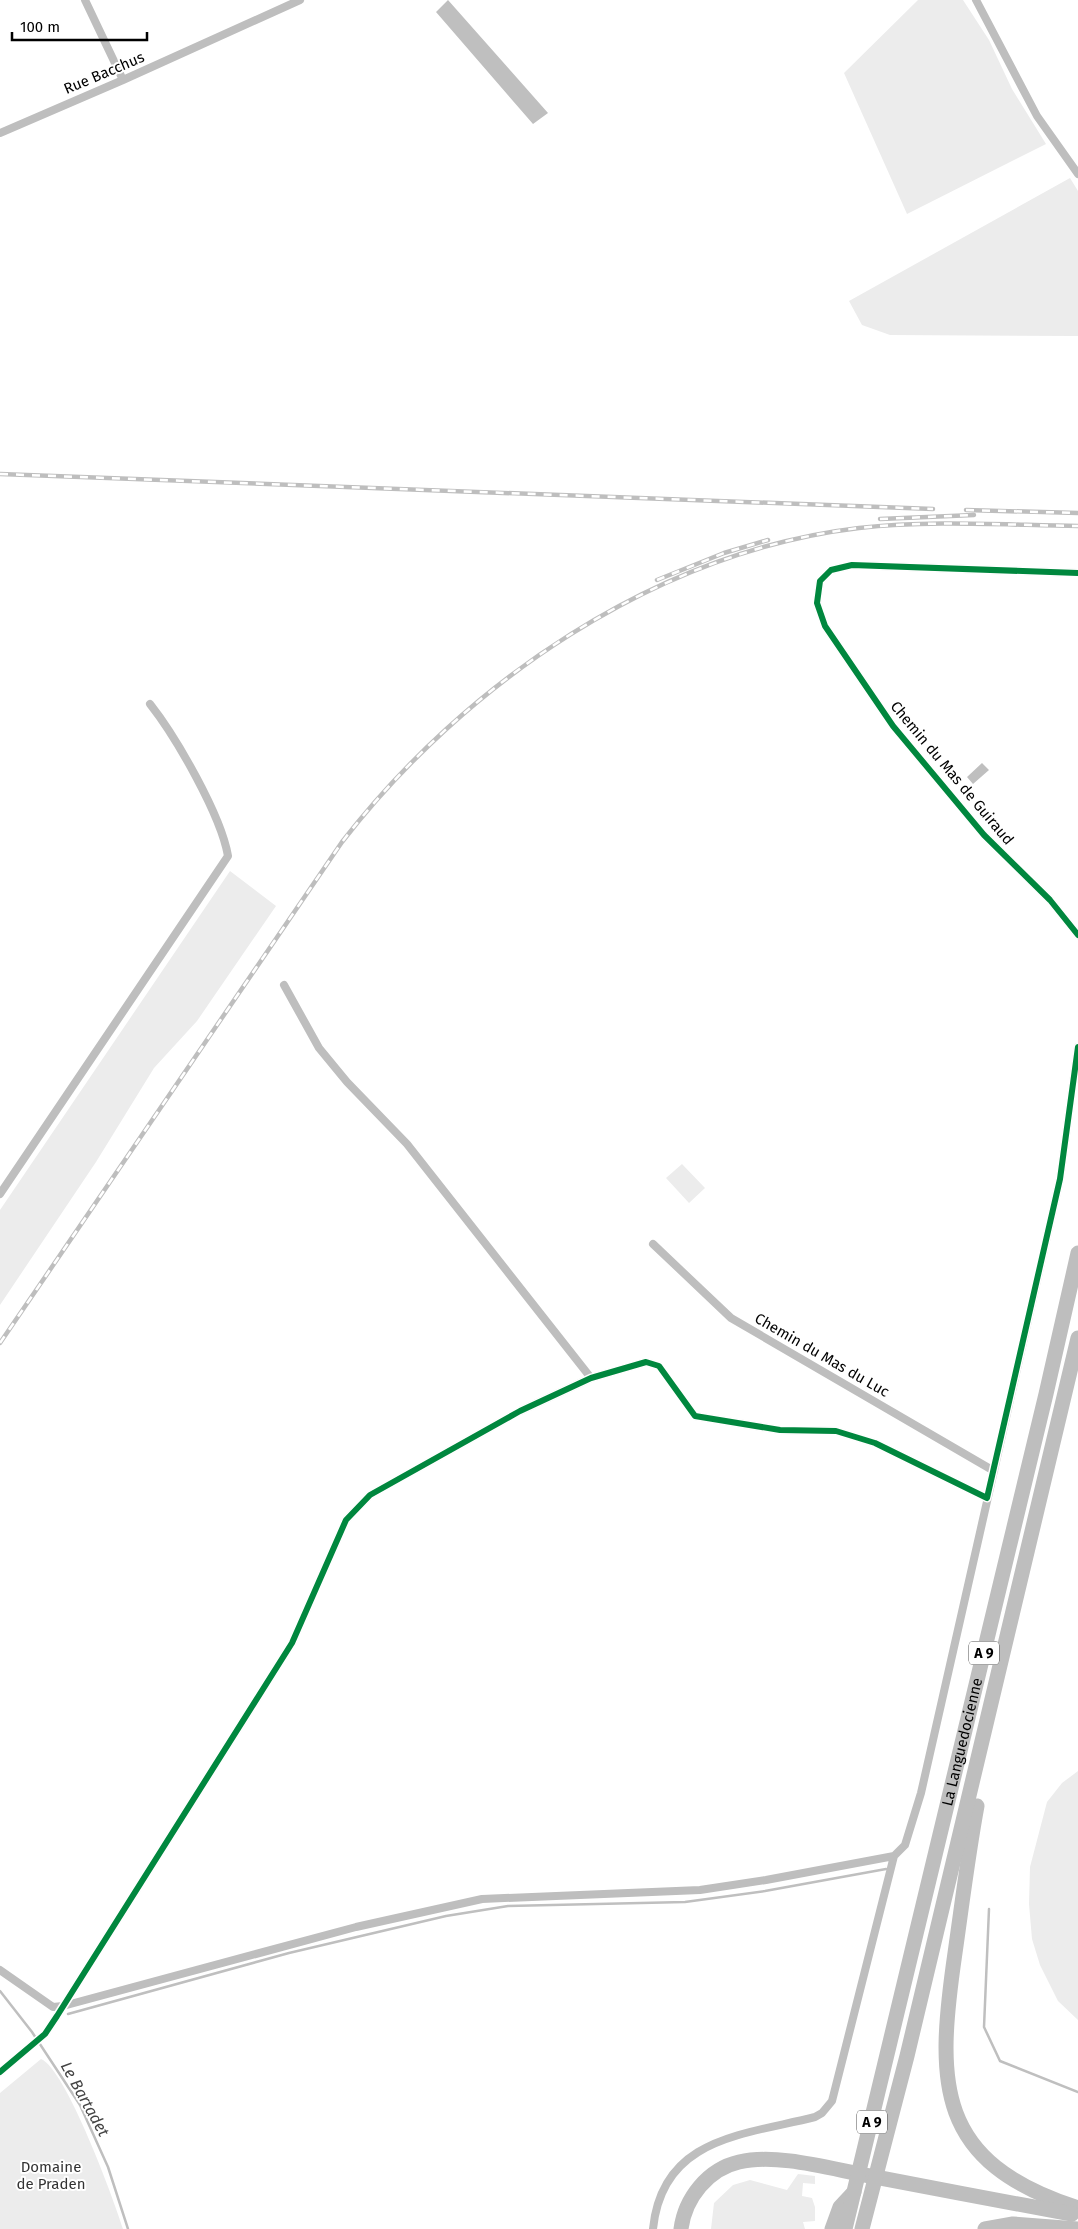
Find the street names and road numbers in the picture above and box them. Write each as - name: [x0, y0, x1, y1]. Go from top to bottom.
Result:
- street label: Rue Bacchus: [61, 48, 147, 98]
- street label: Chemin du Mas de Guiraud: [887, 697, 1017, 849]
- street label: Chemin du Mas du Luc: [752, 1309, 892, 1401]
- road number: A 9: [969, 1642, 999, 1665]
- street label: La Languedocienne: [938, 1676, 986, 1808]
- road number: A 9: [857, 2110, 887, 2134]

